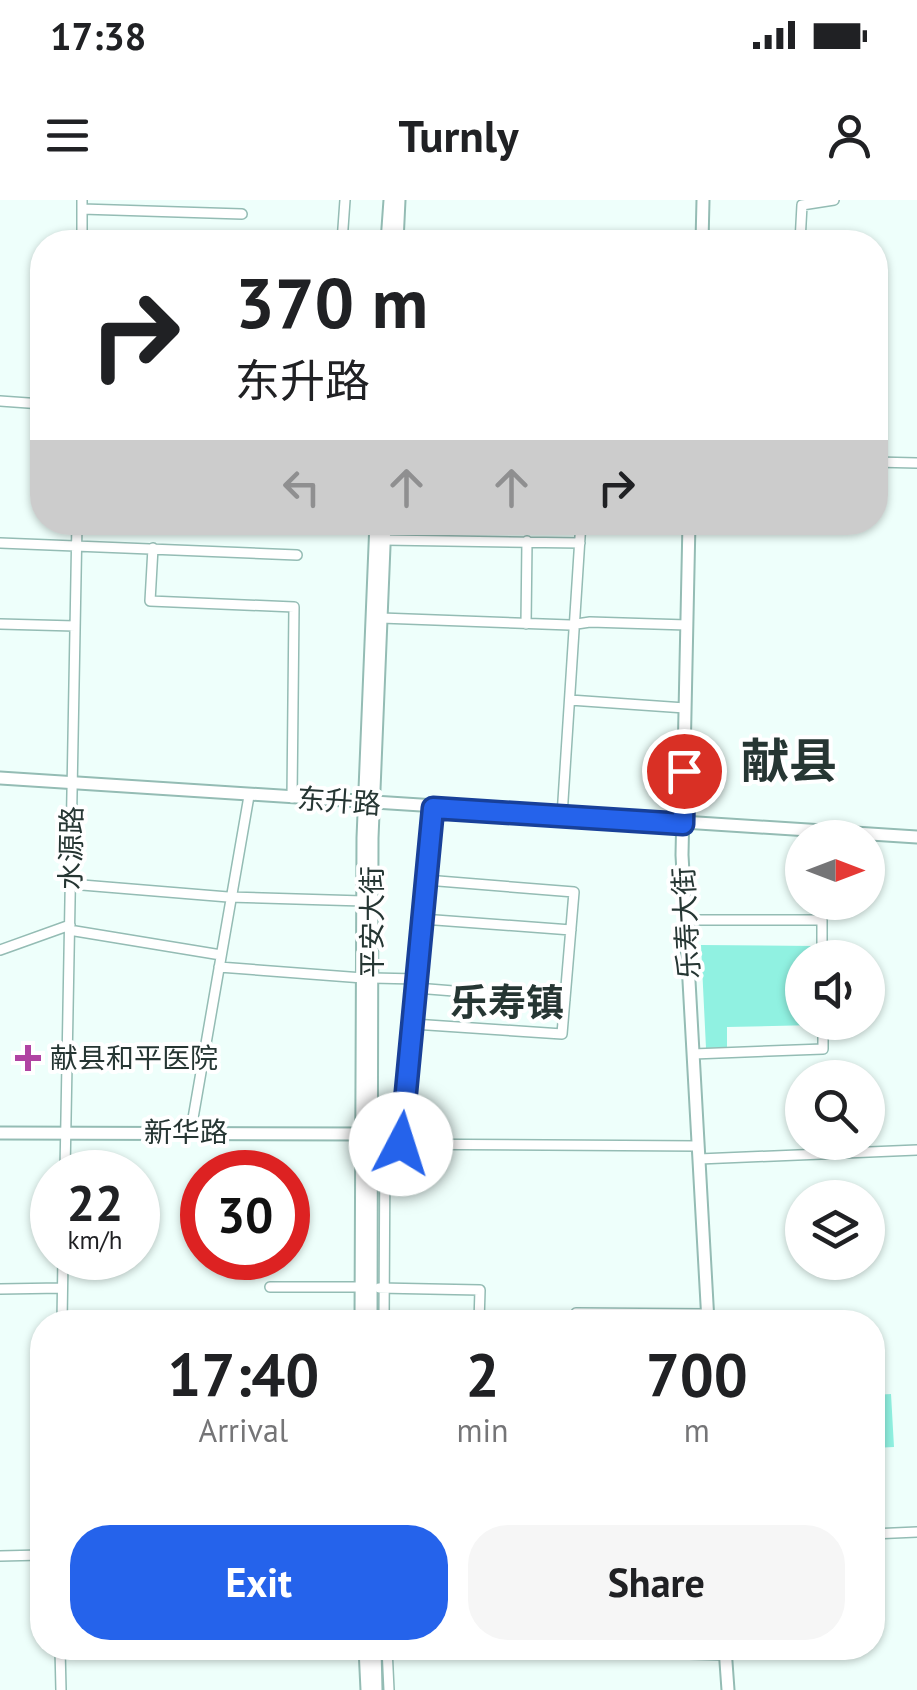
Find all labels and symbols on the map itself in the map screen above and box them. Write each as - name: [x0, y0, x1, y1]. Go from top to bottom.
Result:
- pin: [642, 729, 727, 814]
- district label: 献县: [741, 729, 837, 791]
- street label: 东升路: [296, 779, 382, 822]
- street label: 水源路: [51, 806, 90, 890]
- north arrow: [785, 820, 885, 920]
- street label: 平安大街: [353, 866, 390, 978]
- street label: 乐寿大街: [664, 866, 707, 980]
- district label: 乐寿镇: [450, 977, 564, 1026]
- place label: 献县和平医院: [50, 1039, 218, 1076]
- marker: 献县和平医院: [15, 1045, 41, 1071]
- position arrow: [349, 1092, 453, 1196]
- street label: 新华路: [144, 1113, 228, 1150]
- speed limit sign: 30: [180, 1150, 310, 1280]

